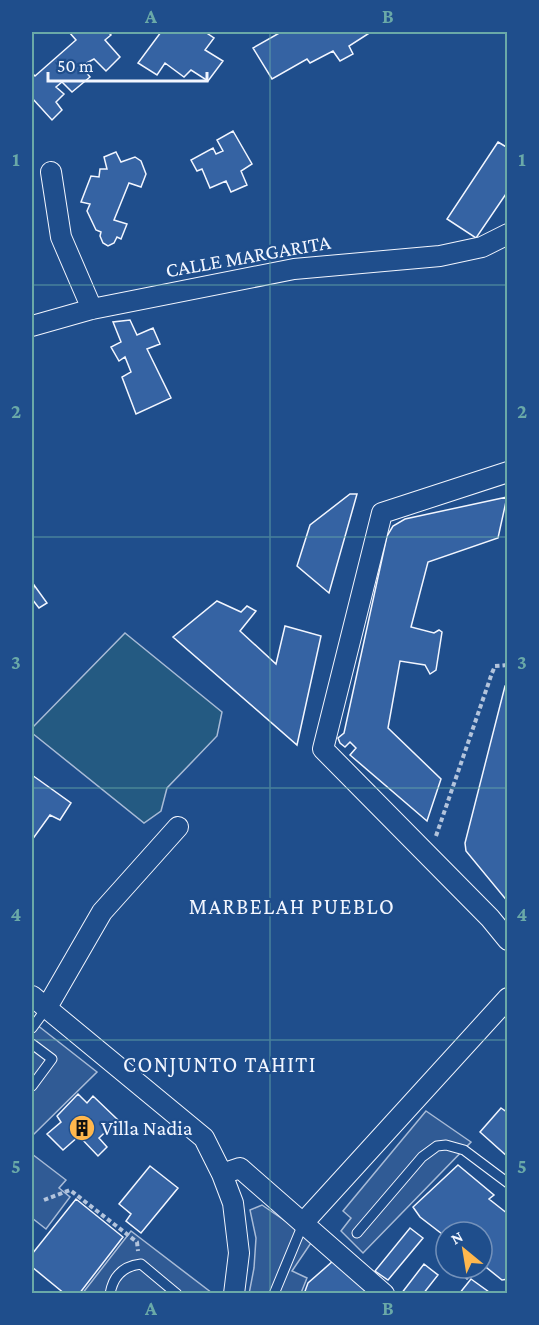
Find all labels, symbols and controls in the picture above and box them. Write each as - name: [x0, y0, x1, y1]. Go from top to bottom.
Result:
- text: A: [144, 5, 158, 27]
- text: B: [382, 5, 394, 27]
- scale bar: [48, 45, 207, 83]
- text: 50 m: [57, 56, 94, 76]
- text: 1: [12, 148, 20, 170]
- text: 1: [518, 148, 526, 170]
- street label: CALLE MARGARITA: [164, 230, 332, 282]
- text: 2: [11, 400, 21, 422]
- text: 2: [517, 400, 527, 422]
- text: 3: [11, 651, 21, 673]
- text: 3: [517, 651, 527, 673]
- district label: MARBELAH PUEBLO: [189, 894, 395, 919]
- text: 4: [11, 903, 22, 925]
- text: 4: [517, 903, 528, 925]
- district label: CONJUNTO TAHITI: [123, 1052, 317, 1077]
- building icon: Villa Nadia: [67, 1113, 97, 1143]
- place label: Villa Nadia: [101, 1116, 193, 1140]
- text: 5: [11, 1155, 21, 1177]
- text: 5: [517, 1155, 527, 1177]
- north arrow: [434, 1220, 494, 1280]
- text: N: [448, 1227, 466, 1248]
- text: A: [144, 1297, 158, 1319]
- text: B: [382, 1297, 394, 1319]

